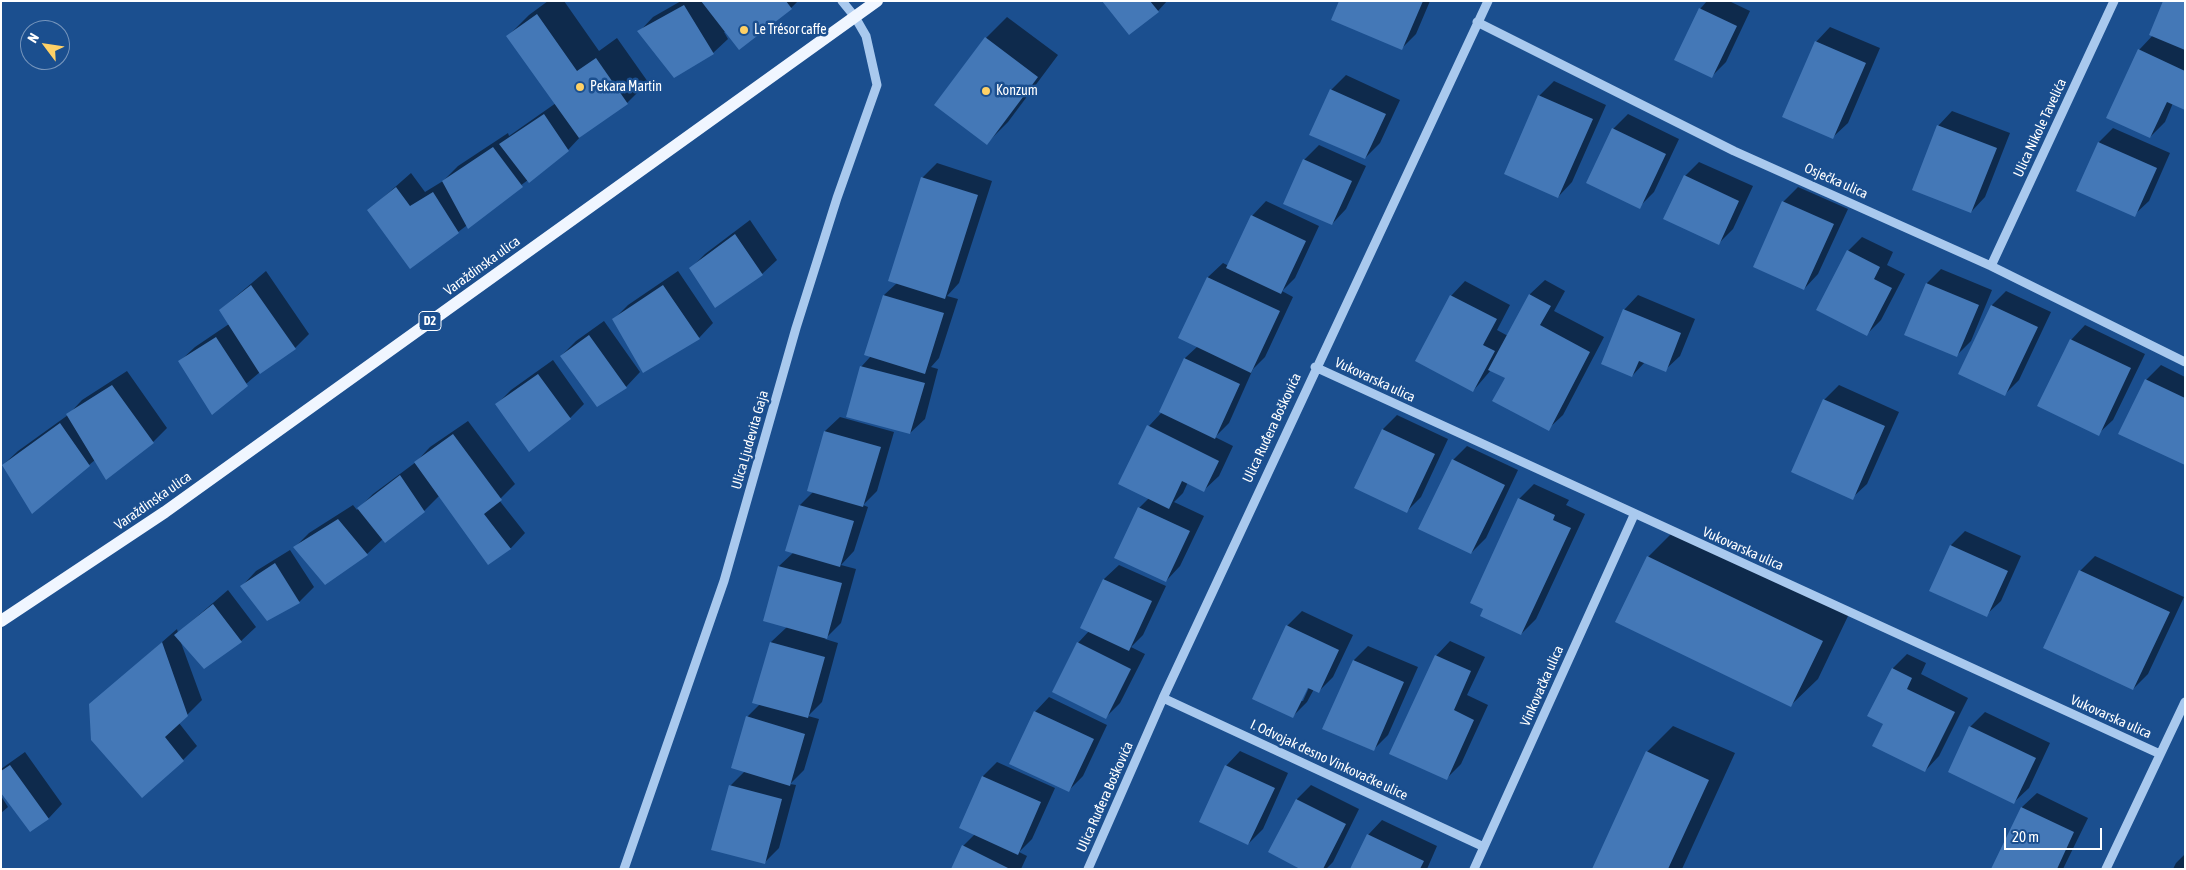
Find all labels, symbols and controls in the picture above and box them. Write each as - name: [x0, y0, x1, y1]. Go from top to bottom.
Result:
- north arrow: [20, 20, 70, 70]
- place label: Le Trésor caffe: [754, 22, 827, 38]
- marker: Le Trésor caffe: [738, 24, 750, 36]
- text: N: [24, 30, 42, 45]
- street label: Ulica Nikole Tavelića: [2010, 76, 2070, 180]
- place label: Pekara Martin: [590, 79, 662, 95]
- marker: Pekara Martin: [574, 81, 586, 93]
- place label: Konzum: [996, 83, 1038, 99]
- marker: Konzum: [980, 85, 992, 97]
- street label: Osječka ulica: [1802, 160, 1870, 202]
- street label: Varaždinska ulica: [441, 233, 523, 299]
- road number: D2: [419, 312, 441, 331]
- street label: Vukovarska ulica: [1332, 354, 1418, 406]
- street label: Ulica Ruđera Boškovića: [1239, 370, 1305, 486]
- street label: Ulica Ljudevita Gaja: [728, 389, 772, 491]
- street label: Varaždinska ulica: [111, 468, 195, 534]
- street label: Vukovarska ulica: [1700, 524, 1786, 574]
- street label: Vinkovačka ulica: [1517, 643, 1567, 729]
- street label: Vukovarska ulica: [2068, 692, 2154, 742]
- street label: I. Odvojak desno Vinkovačke ulice: [1248, 716, 1410, 804]
- street label: Ulica Ruđera Boškovića: [1073, 739, 1137, 855]
- scale bar: [2006, 818, 2104, 850]
- text: 20 m: [2012, 828, 2039, 845]

